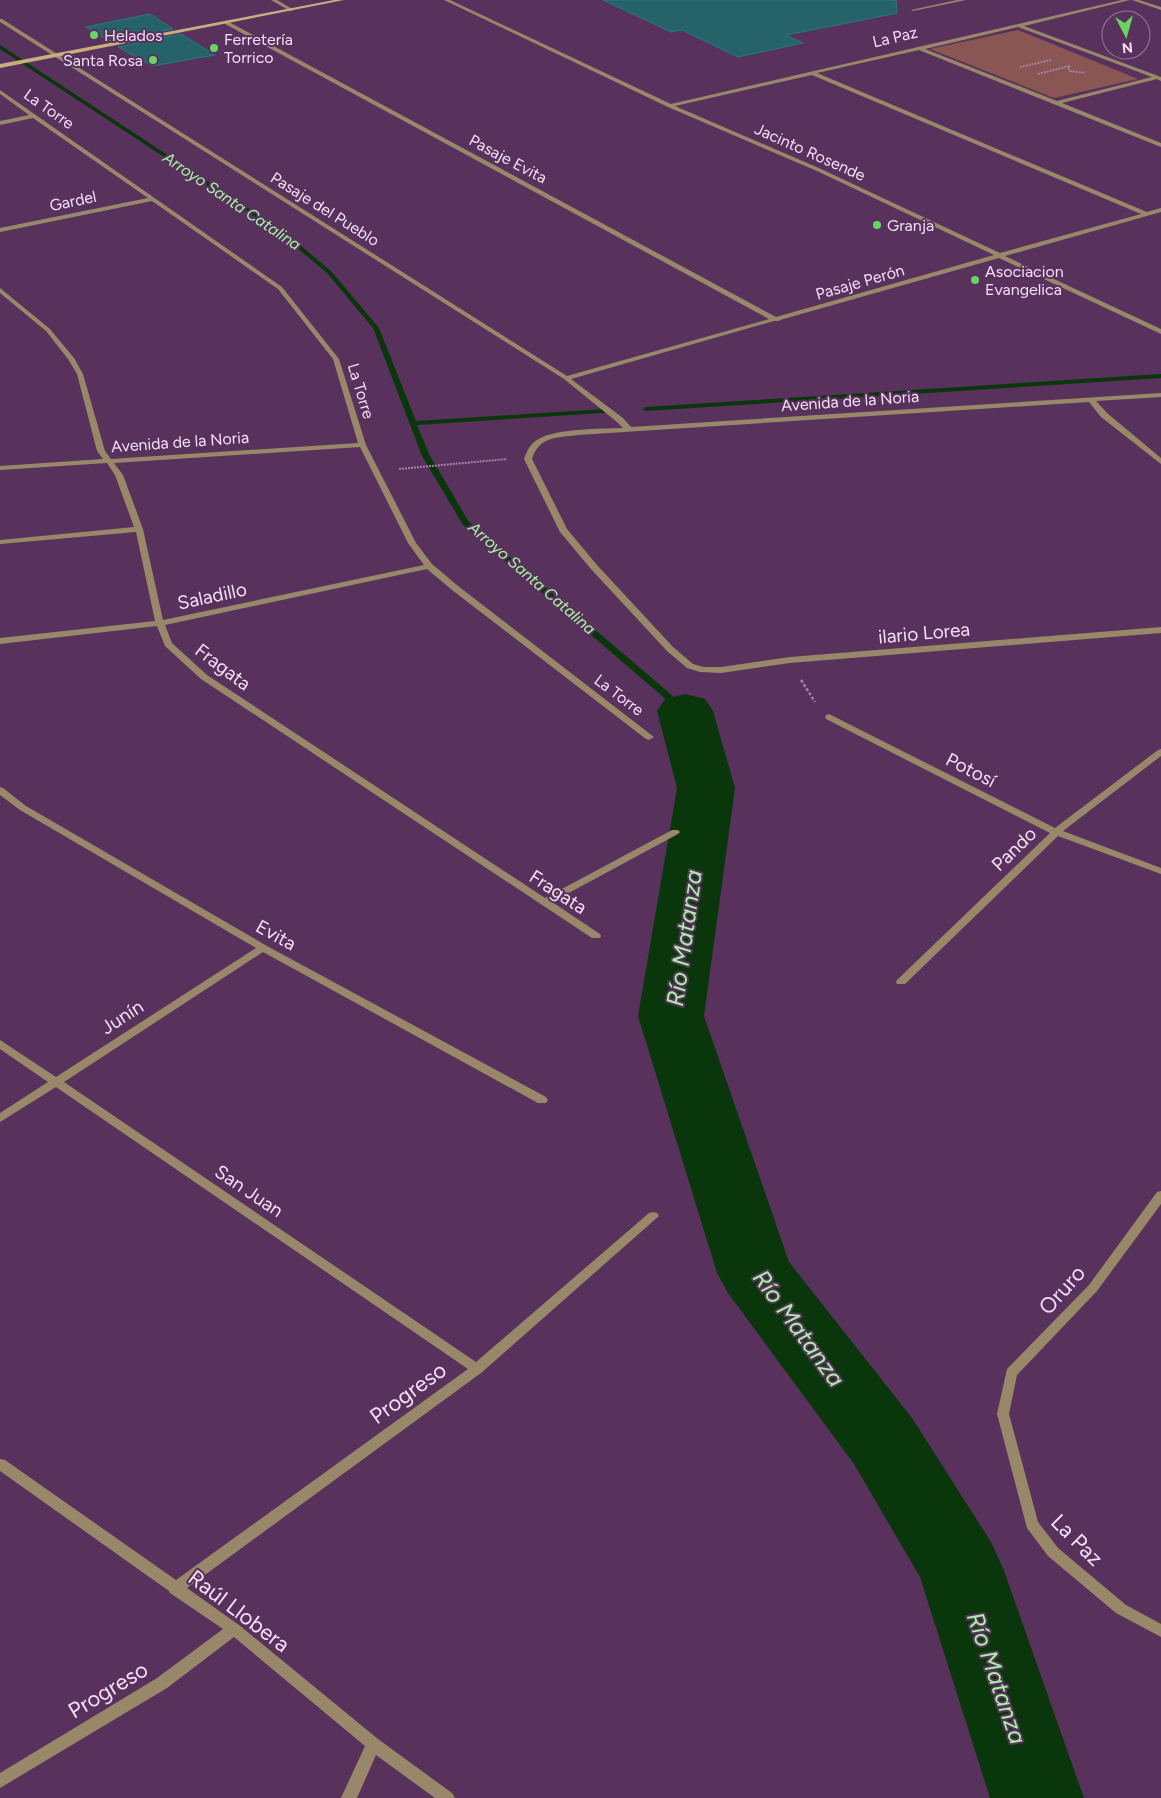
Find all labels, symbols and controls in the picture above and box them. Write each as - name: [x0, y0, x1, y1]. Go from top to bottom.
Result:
- north arrow: [1101, 10, 1151, 60]
- street label: La Paz: [871, 23, 919, 51]
- place label: Helados: [104, 26, 163, 45]
- marker: Helados: [88, 29, 100, 41]
- place label: Ferretería Torrico: [224, 30, 293, 67]
- text: N: [1121, 38, 1134, 56]
- marker: Ferretería Torrico: [208, 42, 220, 54]
- place label: Santa Rosa: [63, 51, 143, 70]
- marker: Santa Rosa: [147, 54, 159, 66]
- street label: La Torre: [20, 85, 78, 133]
- street label: Jacinto Rosende: [752, 119, 869, 185]
- street label: Pasaje Evita: [466, 131, 550, 187]
- water label: Arroyo Santa Catalina: [159, 147, 304, 254]
- street label: Pasaje del Pueblo: [267, 168, 383, 250]
- street label: Gardel: [48, 187, 98, 215]
- place label: Granja: [887, 216, 934, 235]
- marker: Granja: [871, 219, 883, 231]
- street label: Pasaje Perón: [813, 260, 907, 304]
- place label: Asociacion Evangelica: [985, 262, 1064, 299]
- marker: Asociacion Evangelica: [969, 274, 981, 286]
- street label: La Torre: [344, 361, 379, 421]
- street label: Avenida de la Noria: [780, 387, 920, 415]
- street label: Avenida de la Noria: [110, 428, 250, 456]
- water label: Arroyo Santa Catalina: [464, 517, 599, 638]
- street label: Saladillo: [175, 577, 249, 615]
- street label: ilario Lorea: [877, 618, 971, 648]
- street label: Fragata: [191, 639, 255, 695]
- street label: La Torre: [590, 670, 648, 720]
- street label: Potosí: [942, 748, 1001, 793]
- street label: Pando: [987, 822, 1041, 876]
- street label: Fragata: [525, 865, 591, 919]
- water label: Río Matanza: [660, 868, 708, 1008]
- street label: Evita: [252, 915, 300, 955]
- street label: Junín: [96, 995, 148, 1039]
- street label: San Juan: [211, 1160, 287, 1222]
- street label: Oruro: [1033, 1260, 1091, 1320]
- water label: Río Matanza: [747, 1264, 851, 1392]
- street label: Progreso: [364, 1356, 452, 1430]
- street label: La Paz: [1045, 1508, 1109, 1572]
- street label: Raúl Llobera: [183, 1564, 295, 1658]
- water label: Río Matanza: [961, 1608, 1033, 1748]
- street label: Progreso: [63, 1656, 153, 1724]

